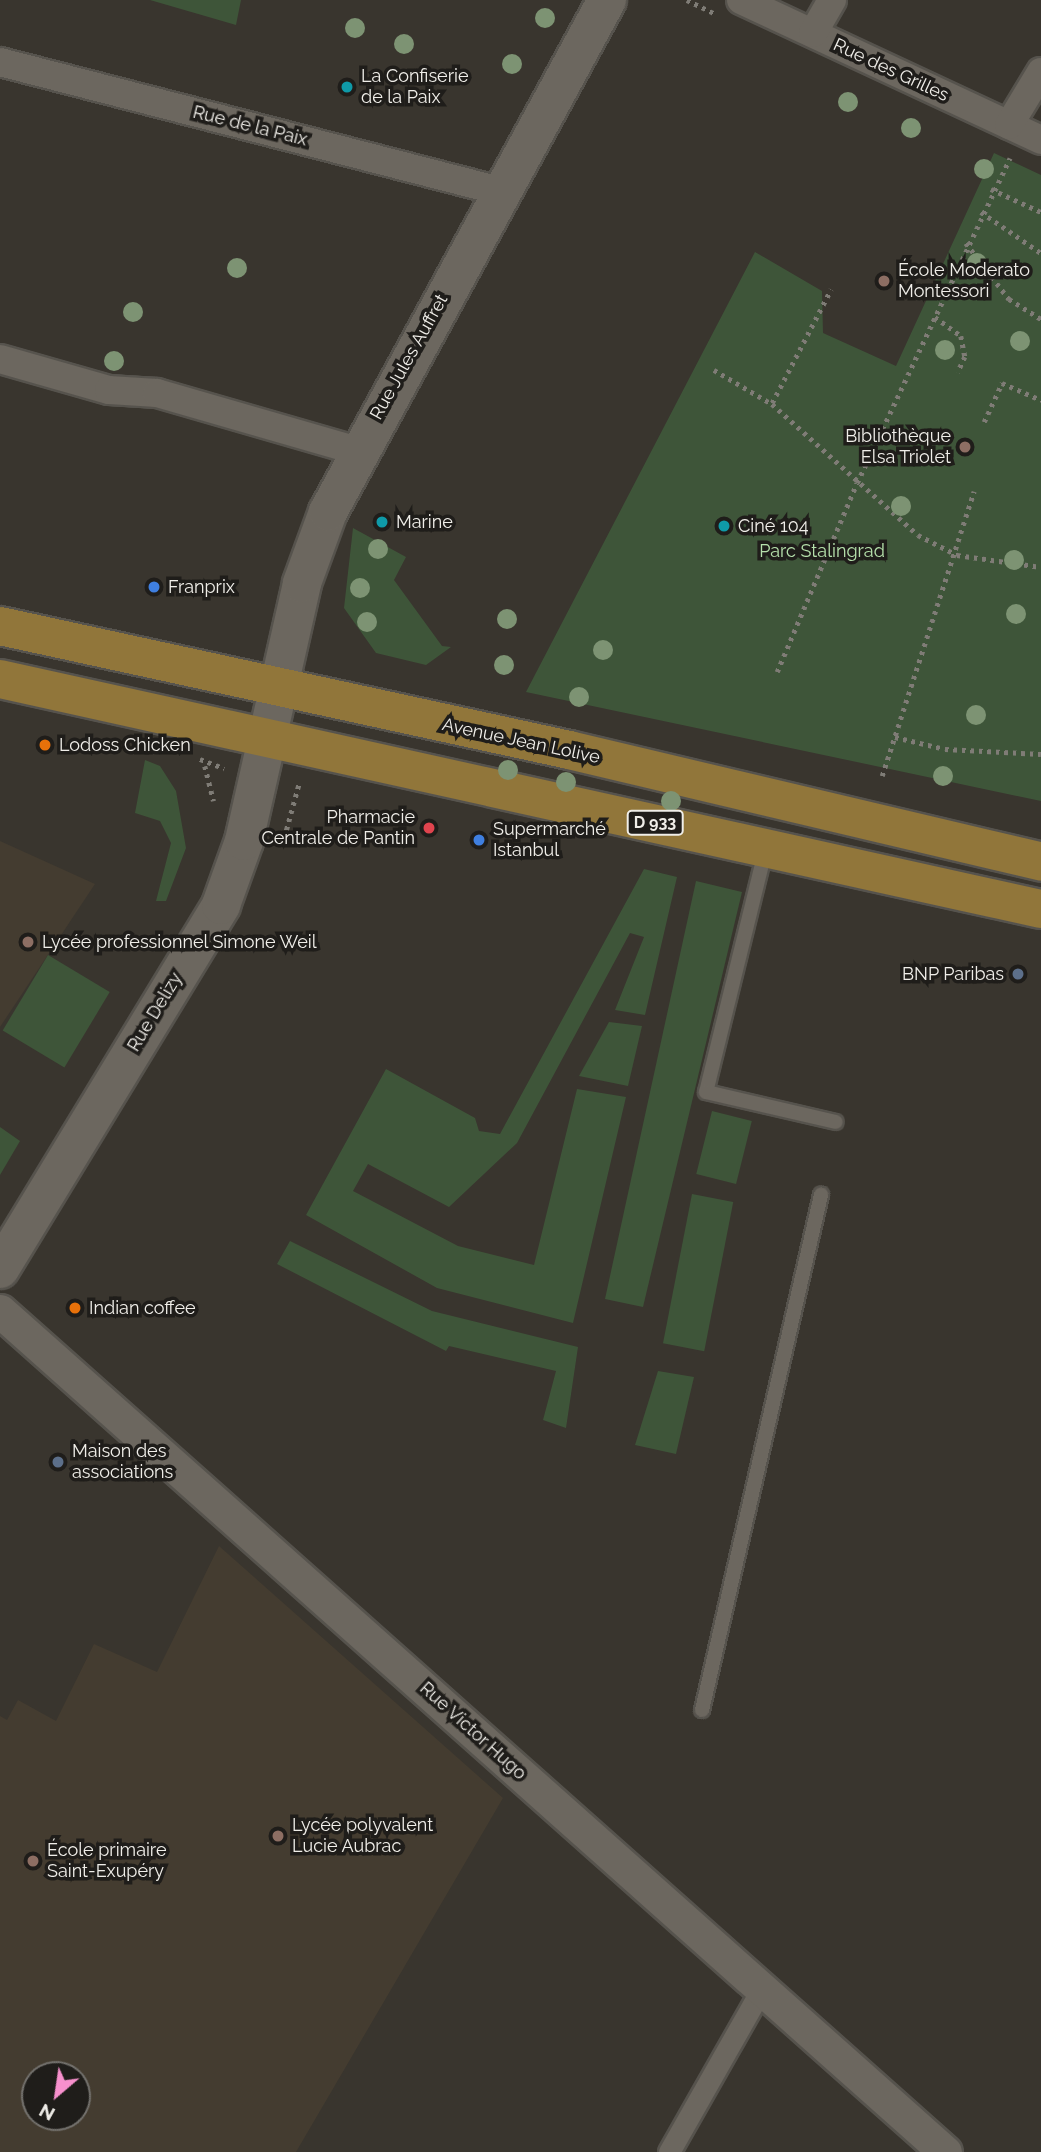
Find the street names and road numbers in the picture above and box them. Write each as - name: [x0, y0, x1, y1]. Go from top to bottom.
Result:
- street label: Rue des Grilles: [830, 34, 952, 106]
- street label: Rue de la Paix: [191, 101, 309, 151]
- street label: Rue Jules Auffret: [365, 290, 453, 424]
- street label: Avenue Jean Lolive: [440, 714, 602, 768]
- road number: D 933: [625, 810, 685, 836]
- street label: Rue Delizy: [123, 969, 187, 1055]
- street label: Rue Victor Hugo: [415, 1677, 531, 1785]

